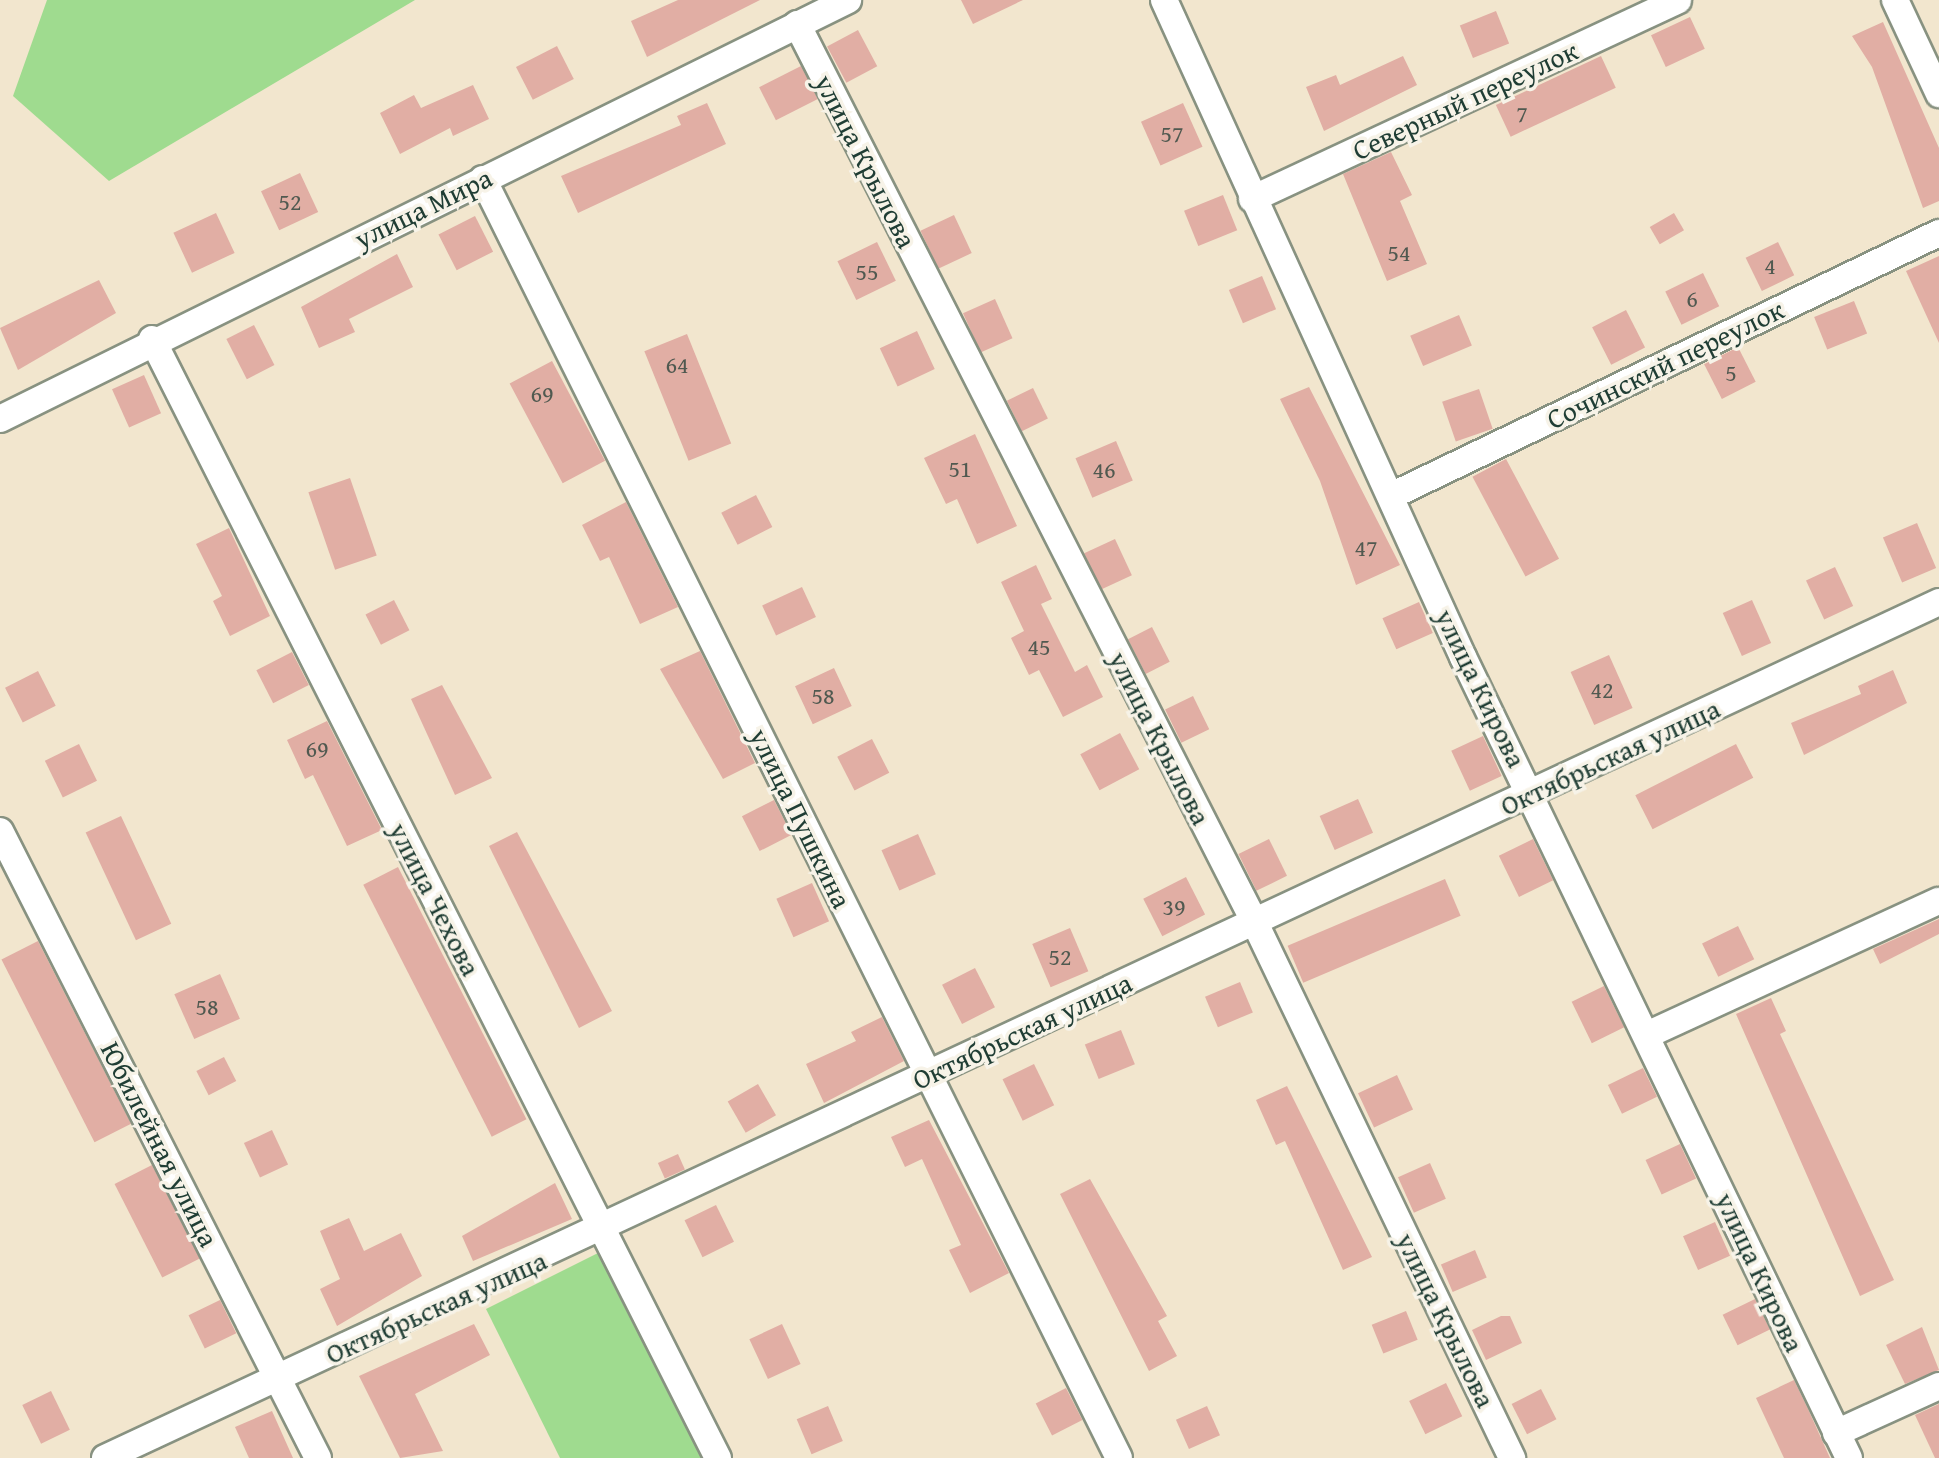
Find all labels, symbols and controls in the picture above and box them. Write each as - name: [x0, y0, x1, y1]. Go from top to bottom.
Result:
- street label: Северный переулок: [1347, 33, 1583, 167]
- street label: улица Крылова: [808, 69, 924, 253]
- house number: 7: [1516, 100, 1528, 128]
- house number: 57: [1160, 120, 1184, 148]
- street label: улица Мира: [349, 160, 497, 256]
- house number: 52: [278, 188, 302, 216]
- house number: 54: [1387, 239, 1411, 267]
- house number: 4: [1764, 252, 1776, 280]
- house number: 55: [855, 258, 879, 286]
- house number: 6: [1686, 285, 1698, 313]
- street label: Сочинский переулок: [1541, 292, 1789, 436]
- house number: 64: [665, 351, 689, 379]
- house number: 5: [1725, 359, 1737, 387]
- house number: 69: [530, 380, 554, 408]
- house number: 51: [948, 455, 972, 483]
- house number: 46: [1092, 456, 1116, 484]
- house number: 47: [1354, 534, 1378, 562]
- street label: улица Кирова: [1428, 603, 1534, 773]
- house number: 45: [1027, 633, 1051, 661]
- street label: улица Крылова: [1102, 646, 1218, 830]
- house number: 42: [1590, 676, 1614, 704]
- house number: 58: [811, 682, 835, 710]
- street label: Октябрьская улица: [1495, 691, 1725, 823]
- street label: улица Пушкина: [743, 722, 859, 914]
- house number: 69: [305, 735, 329, 763]
- street label: улица Чехова: [382, 817, 488, 981]
- house number: 39: [1162, 893, 1186, 921]
- house number: 52: [1048, 943, 1072, 971]
- street label: Октябрьская улица: [907, 965, 1137, 1097]
- house number: 58: [195, 993, 219, 1021]
- street label: Юбилейная улица: [94, 1036, 226, 1252]
- street label: улица Кирова: [1708, 1187, 1812, 1357]
- street label: улица Крылова: [1389, 1227, 1503, 1413]
- street label: Октябрьская улица: [320, 1243, 552, 1371]

